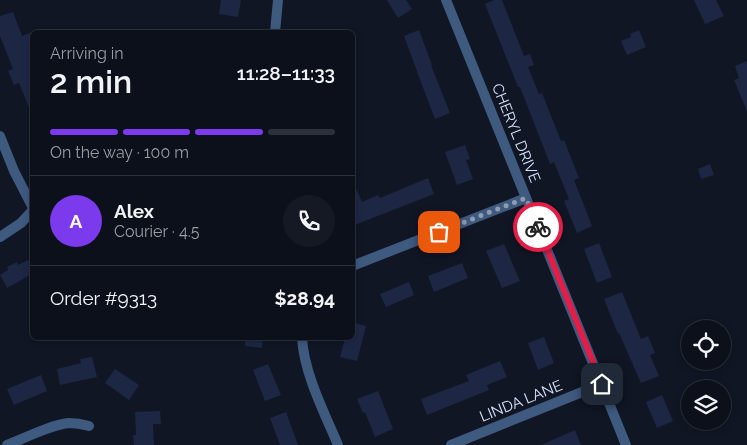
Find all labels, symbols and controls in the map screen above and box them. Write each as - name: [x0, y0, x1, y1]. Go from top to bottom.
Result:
- text: Arriving in: [50, 44, 124, 63]
- text: 11:28–11:33: [237, 62, 335, 84]
- text: 2 min: [50, 63, 132, 100]
- street label: CHERYL DRIVE: [488, 81, 544, 185]
- text: On the way · 100 m: [50, 143, 189, 162]
- button: phone: [283, 195, 335, 247]
- text: Alex: [114, 200, 154, 222]
- courier: [513, 202, 563, 252]
- text: A: [70, 210, 82, 232]
- pin: [418, 211, 460, 253]
- icon: bike: [524, 213, 552, 241]
- icon: bag: [425, 218, 453, 246]
- text: Courier · 4.5: [114, 222, 199, 241]
- text: Order #9313: [50, 287, 157, 309]
- text: $28.94: [274, 287, 335, 309]
- map controls: [681, 320, 731, 430]
- button: locate: [681, 320, 731, 370]
- pin: [581, 363, 623, 405]
- icon: home: [588, 370, 616, 398]
- street label: LINDA LANE: [477, 376, 565, 426]
- button: layers: [681, 380, 731, 430]

